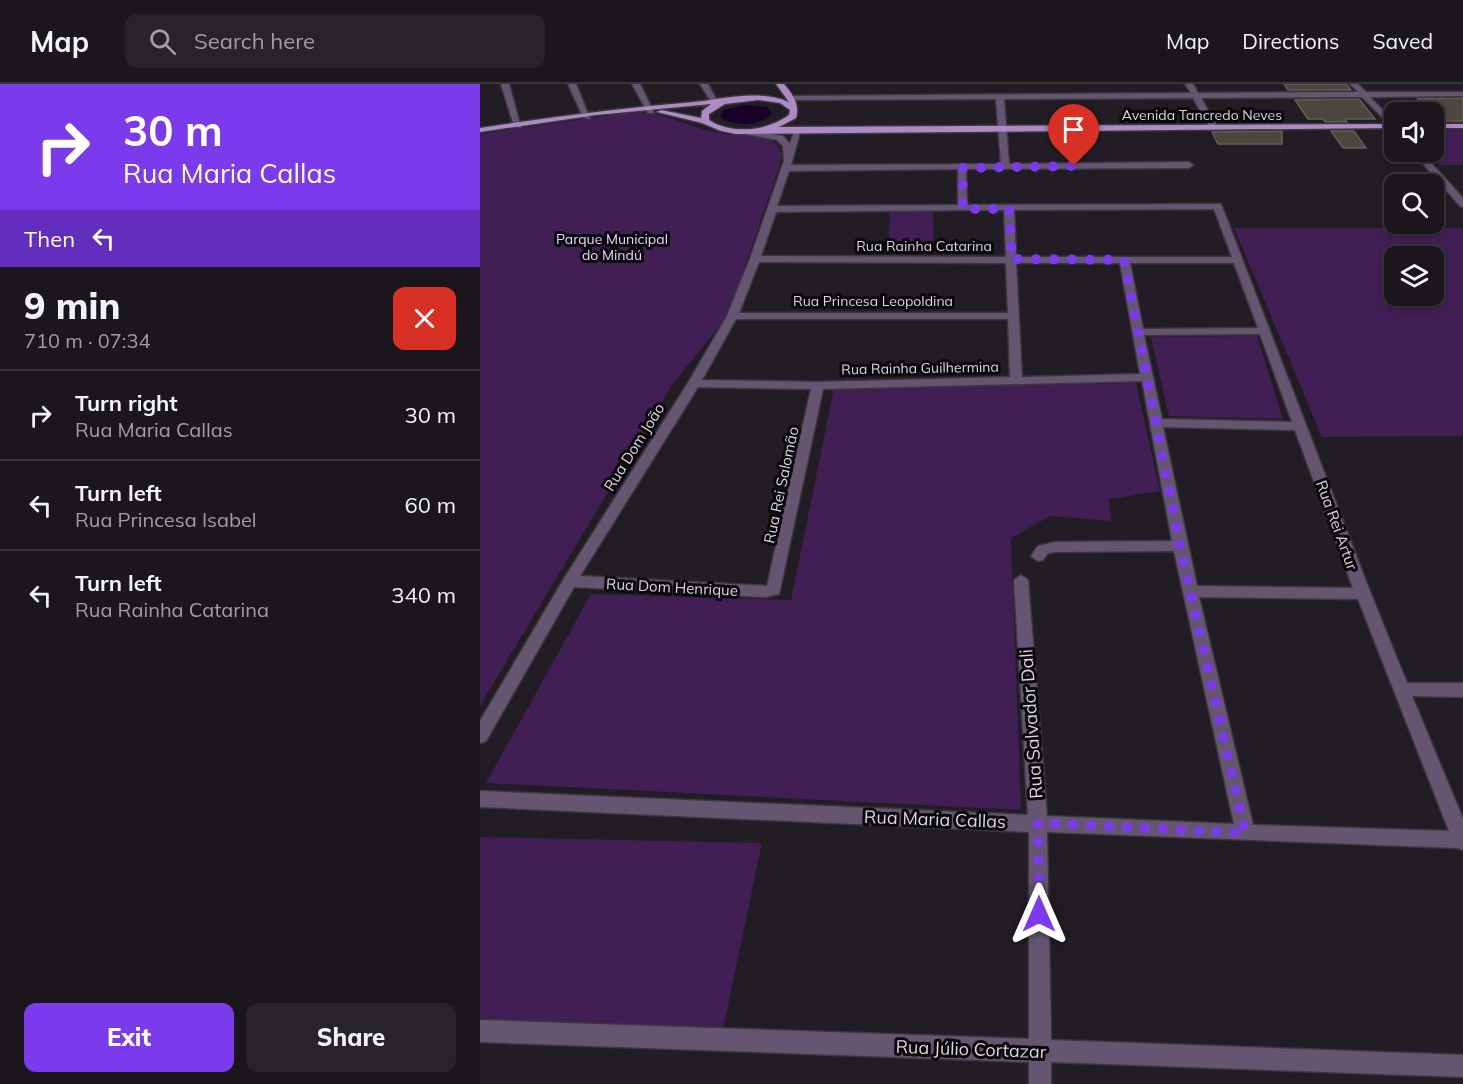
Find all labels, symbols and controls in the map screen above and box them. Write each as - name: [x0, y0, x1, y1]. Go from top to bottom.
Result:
- search box: [125, 14, 545, 68]
- text: Map: [30, 24, 89, 59]
- icon: search: [146, 25, 179, 58]
- text: Search here: [194, 27, 315, 55]
- text: Map: [1166, 28, 1209, 54]
- text: Directions: [1242, 28, 1339, 54]
- text: Saved: [1372, 28, 1433, 54]
- map controls: [1384, 102, 1444, 306]
- button: sound: [1384, 102, 1444, 162]
- text: 30 m: [123, 104, 223, 157]
- pin: [1048, 104, 1099, 166]
- street label: Avenida Tancredo Neves: [1122, 106, 1282, 124]
- icon: right: [24, 108, 102, 186]
- icon: arrive: [1057, 113, 1090, 146]
- text: Rua Maria Callas: [123, 156, 336, 190]
- button: search: [1384, 174, 1444, 234]
- icon: left: [87, 222, 120, 255]
- text: Then: [24, 225, 75, 253]
- park label: Parque Municipal do Mindú: [556, 230, 668, 264]
- street label: Rua Rainha Catarina: [856, 237, 992, 255]
- button: layers: [1384, 246, 1444, 306]
- text: 9 min: [24, 283, 120, 328]
- button: close: [393, 287, 456, 350]
- street label: Rua Princesa Leopoldina: [793, 292, 953, 310]
- text: 710 m · 07:34: [24, 328, 150, 353]
- street label: Rua Rainha Guilhermina: [841, 358, 999, 378]
- text: Turn right: [75, 389, 178, 417]
- icon: right: [24, 399, 57, 432]
- street label: Rua Dom João: [599, 400, 669, 494]
- text: 30 m: [405, 401, 456, 429]
- text: Rua Maria Callas: [75, 417, 233, 442]
- street label: Rua Rei Salomão: [759, 425, 803, 545]
- street label: Rua Rei Artur: [1312, 478, 1362, 573]
- text: Turn left: [75, 479, 162, 507]
- icon: left: [24, 489, 57, 522]
- text: 60 m: [405, 491, 456, 519]
- text: Rua Princesa Isabel: [75, 507, 257, 532]
- text: Turn left: [75, 569, 162, 597]
- street label: Rua Dom Henrique: [606, 574, 738, 600]
- icon: left: [24, 579, 57, 612]
- text: 340 m: [391, 581, 456, 609]
- text: Rua Rainha Catarina: [75, 597, 269, 622]
- street label: Rua Salvador Dali: [1014, 648, 1048, 800]
- street label: Rua Maria Callas: [864, 805, 1006, 833]
- position arrow: [1007, 882, 1071, 946]
- button: Exit: [24, 1003, 234, 1072]
- button: Share: [246, 1003, 456, 1072]
- street label: Rua Júlio Cortazar: [895, 1035, 1047, 1063]

